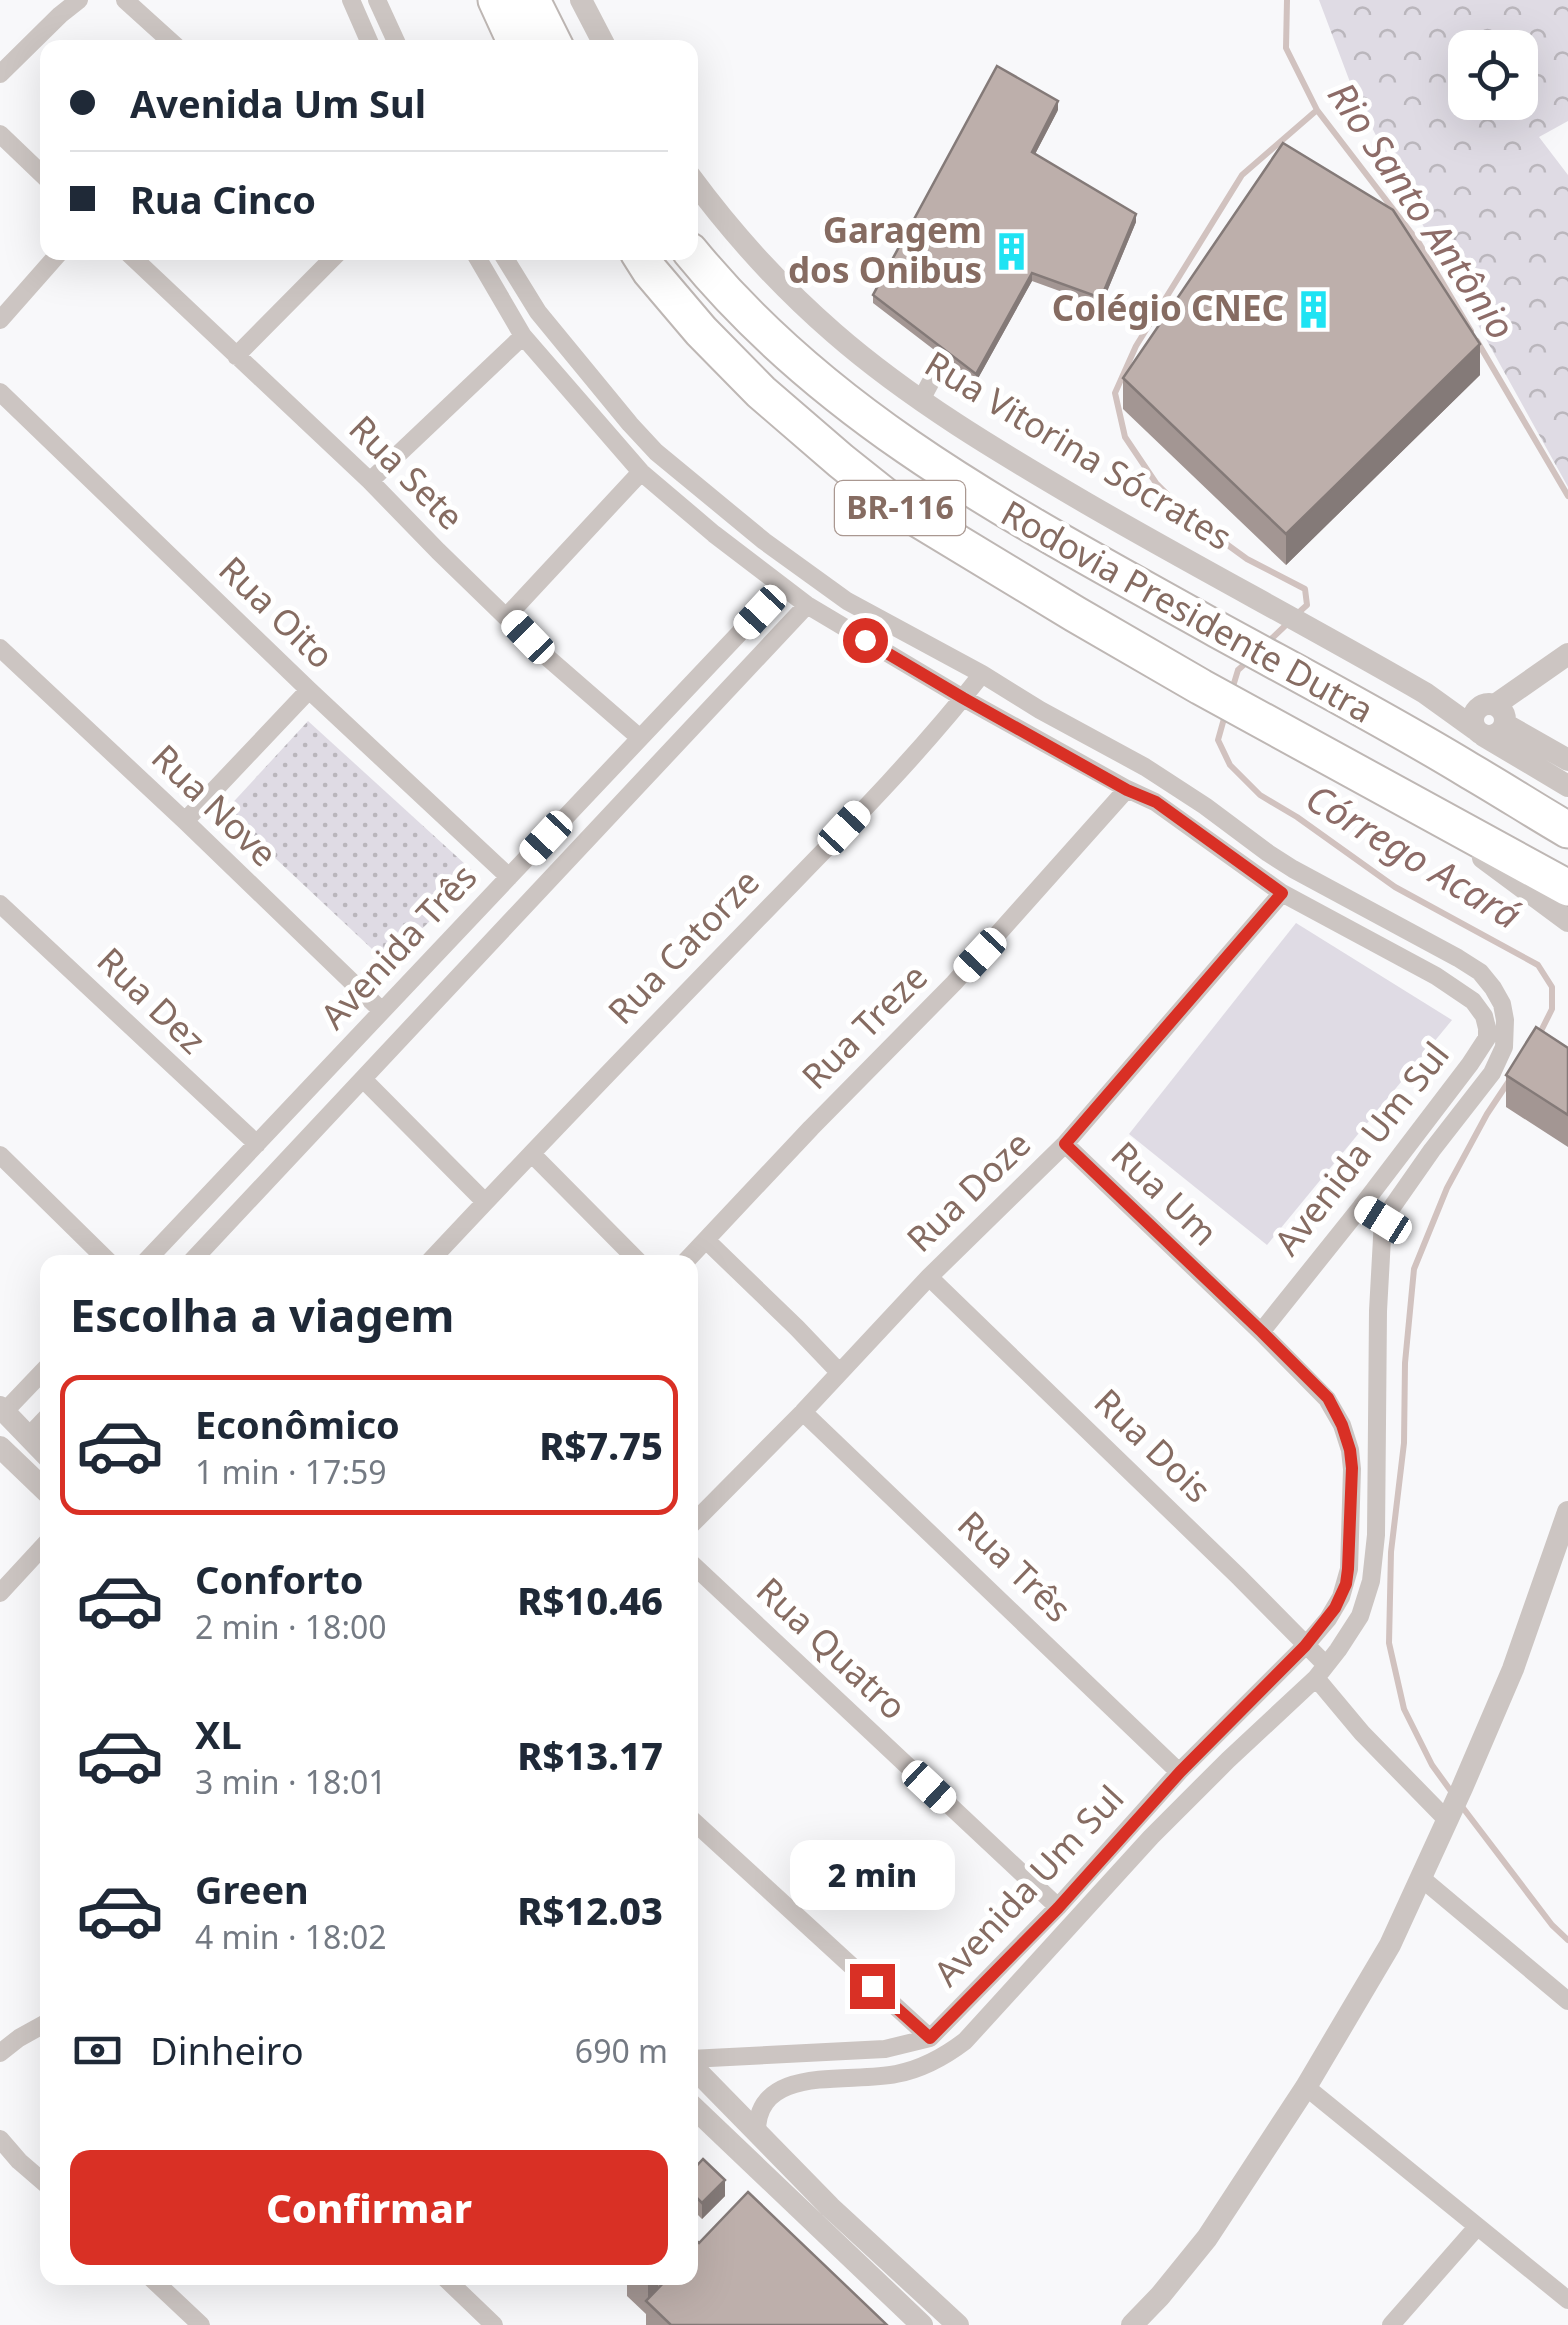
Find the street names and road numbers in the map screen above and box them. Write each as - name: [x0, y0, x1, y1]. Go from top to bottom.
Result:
- street label: Rua Vitorina Sócrates: [917, 340, 1241, 560]
- street label: Rua Sete: [340, 405, 474, 539]
- road number: BR-116: [835, 481, 965, 535]
- street label: Rodovia Presidente Dutra: [993, 489, 1382, 733]
- street label: Rua Oito: [210, 546, 345, 678]
- street label: Rua Nove: [142, 734, 288, 876]
- street label: Avenida Três: [310, 854, 486, 1038]
- street label: Rua Catorze: [597, 858, 769, 1034]
- street label: Rua Dez: [88, 937, 216, 1063]
- street label: Rua Treze: [791, 953, 937, 1099]
- street label: Avenida Um Sul: [1263, 1032, 1459, 1264]
- street label: Rua Doze: [896, 1120, 1040, 1262]
- street label: Rua Um: [1102, 1131, 1228, 1255]
- street label: Rua Dois: [1085, 1378, 1221, 1512]
- street label: Rua Três: [948, 1500, 1082, 1631]
- street label: Rua Quatro: [747, 1567, 917, 1729]
- street label: Avenida Um Sul: [923, 1775, 1133, 1995]

